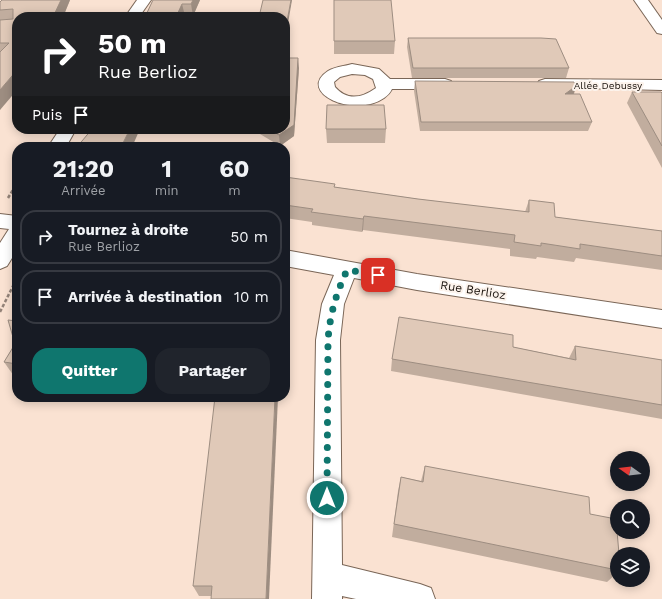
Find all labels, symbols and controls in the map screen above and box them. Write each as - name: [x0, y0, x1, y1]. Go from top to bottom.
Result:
- text: 50 m: [98, 27, 167, 60]
- icon: right: [32, 28, 84, 80]
- text: Rue Berlioz: [98, 61, 197, 82]
- street label: Allée Debussy: [574, 80, 643, 91]
- icon: arrive: [70, 104, 92, 126]
- text: Puis: [32, 106, 62, 124]
- text: 21:20: [53, 155, 114, 183]
- text: 1: [162, 155, 172, 183]
- text: 60: [219, 155, 249, 183]
- text: Arrivée: [61, 183, 106, 198]
- text: min: [155, 183, 179, 198]
- text: m: [228, 183, 241, 198]
- text: Tournez à droite: [68, 221, 188, 239]
- icon: right: [34, 226, 56, 248]
- text: 50 m: [231, 228, 268, 246]
- text: Rue Berlioz: [68, 239, 140, 254]
- pin: [361, 258, 395, 292]
- icon: arrive: [367, 264, 389, 286]
- street label: Rue Berlioz: [439, 278, 507, 302]
- icon: arrive: [34, 286, 56, 308]
- text: Arrivée à destination: [68, 288, 222, 306]
- text: 10 m: [234, 288, 269, 306]
- button: Quitter: [32, 348, 147, 394]
- button: Partager: [155, 348, 270, 394]
- north arrow: [610, 451, 650, 491]
- map controls: [610, 451, 650, 587]
- position arrow: [306, 477, 348, 519]
- button: search: [610, 499, 650, 539]
- button: layers: [610, 547, 650, 587]

